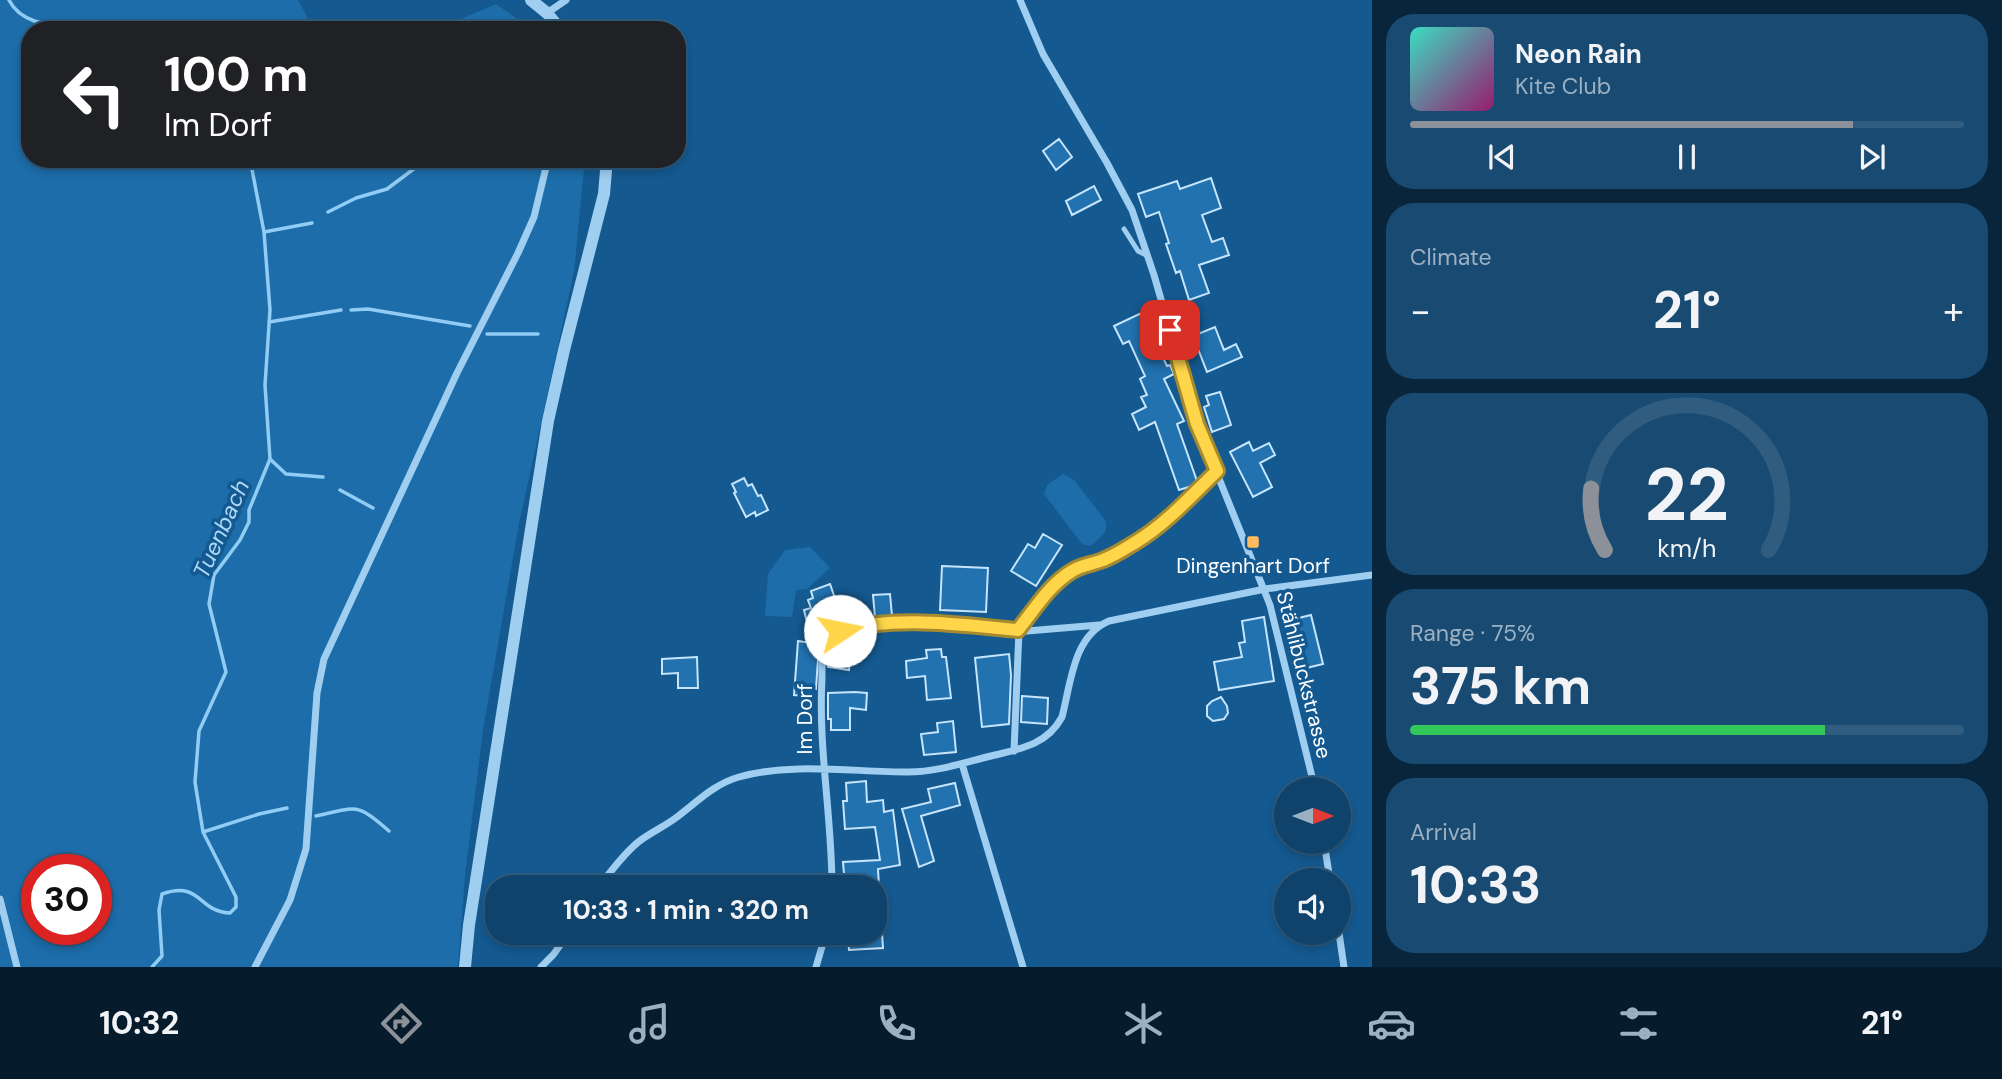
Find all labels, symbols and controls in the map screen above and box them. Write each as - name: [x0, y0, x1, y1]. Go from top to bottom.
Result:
- text: Neon Rain: [1515, 37, 1642, 71]
- text: 100 m: [164, 42, 308, 106]
- icon: left: [49, 49, 140, 140]
- text: Kite Club: [1515, 71, 1611, 101]
- text: Im Dorf: [164, 104, 272, 146]
- icon: previous: [1483, 138, 1521, 176]
- icon: pause: [1668, 138, 1706, 176]
- icon: next: [1853, 138, 1891, 176]
- text: Climate: [1410, 242, 1492, 272]
- text: 21°: [1653, 276, 1721, 344]
- text: −: [1410, 286, 1431, 336]
- text: +: [1943, 286, 1964, 336]
- pin: [1140, 300, 1200, 360]
- icon: arrive: [1151, 311, 1189, 349]
- text: 22: [1645, 448, 1729, 543]
- water label: Tuenbach: [186, 475, 256, 583]
- text: km/h: [1657, 531, 1717, 564]
- marker: Dingenhart Dorf: [1245, 534, 1261, 550]
- place label: Dingenhart Dorf: [1176, 552, 1330, 580]
- street label: Stählibuckstrasse: [1270, 588, 1338, 762]
- position arrow: [803, 594, 877, 668]
- text: Range · 75%: [1410, 618, 1535, 648]
- text: 375 km: [1410, 652, 1591, 720]
- street label: Im Dorf: [791, 683, 819, 755]
- north arrow: [1274, 777, 1351, 854]
- map controls: [1274, 777, 1351, 945]
- text: Arrival: [1410, 817, 1477, 847]
- text: 10:33: [1410, 851, 1541, 919]
- speed limit sign: 30: [21, 854, 112, 945]
- button: sound: [1274, 868, 1351, 945]
- text: 10:33 · 1 min · 320 m: [563, 893, 809, 927]
- icon: directions: [377, 999, 426, 1048]
- icon: music: [625, 999, 674, 1048]
- icon: phone: [872, 999, 921, 1048]
- icon: climate: [1119, 999, 1168, 1048]
- icon: car: [1367, 999, 1416, 1048]
- icon: filters: [1614, 999, 1663, 1048]
- text: 10:32: [99, 1002, 179, 1044]
- text: 21°: [1861, 1002, 1903, 1044]

